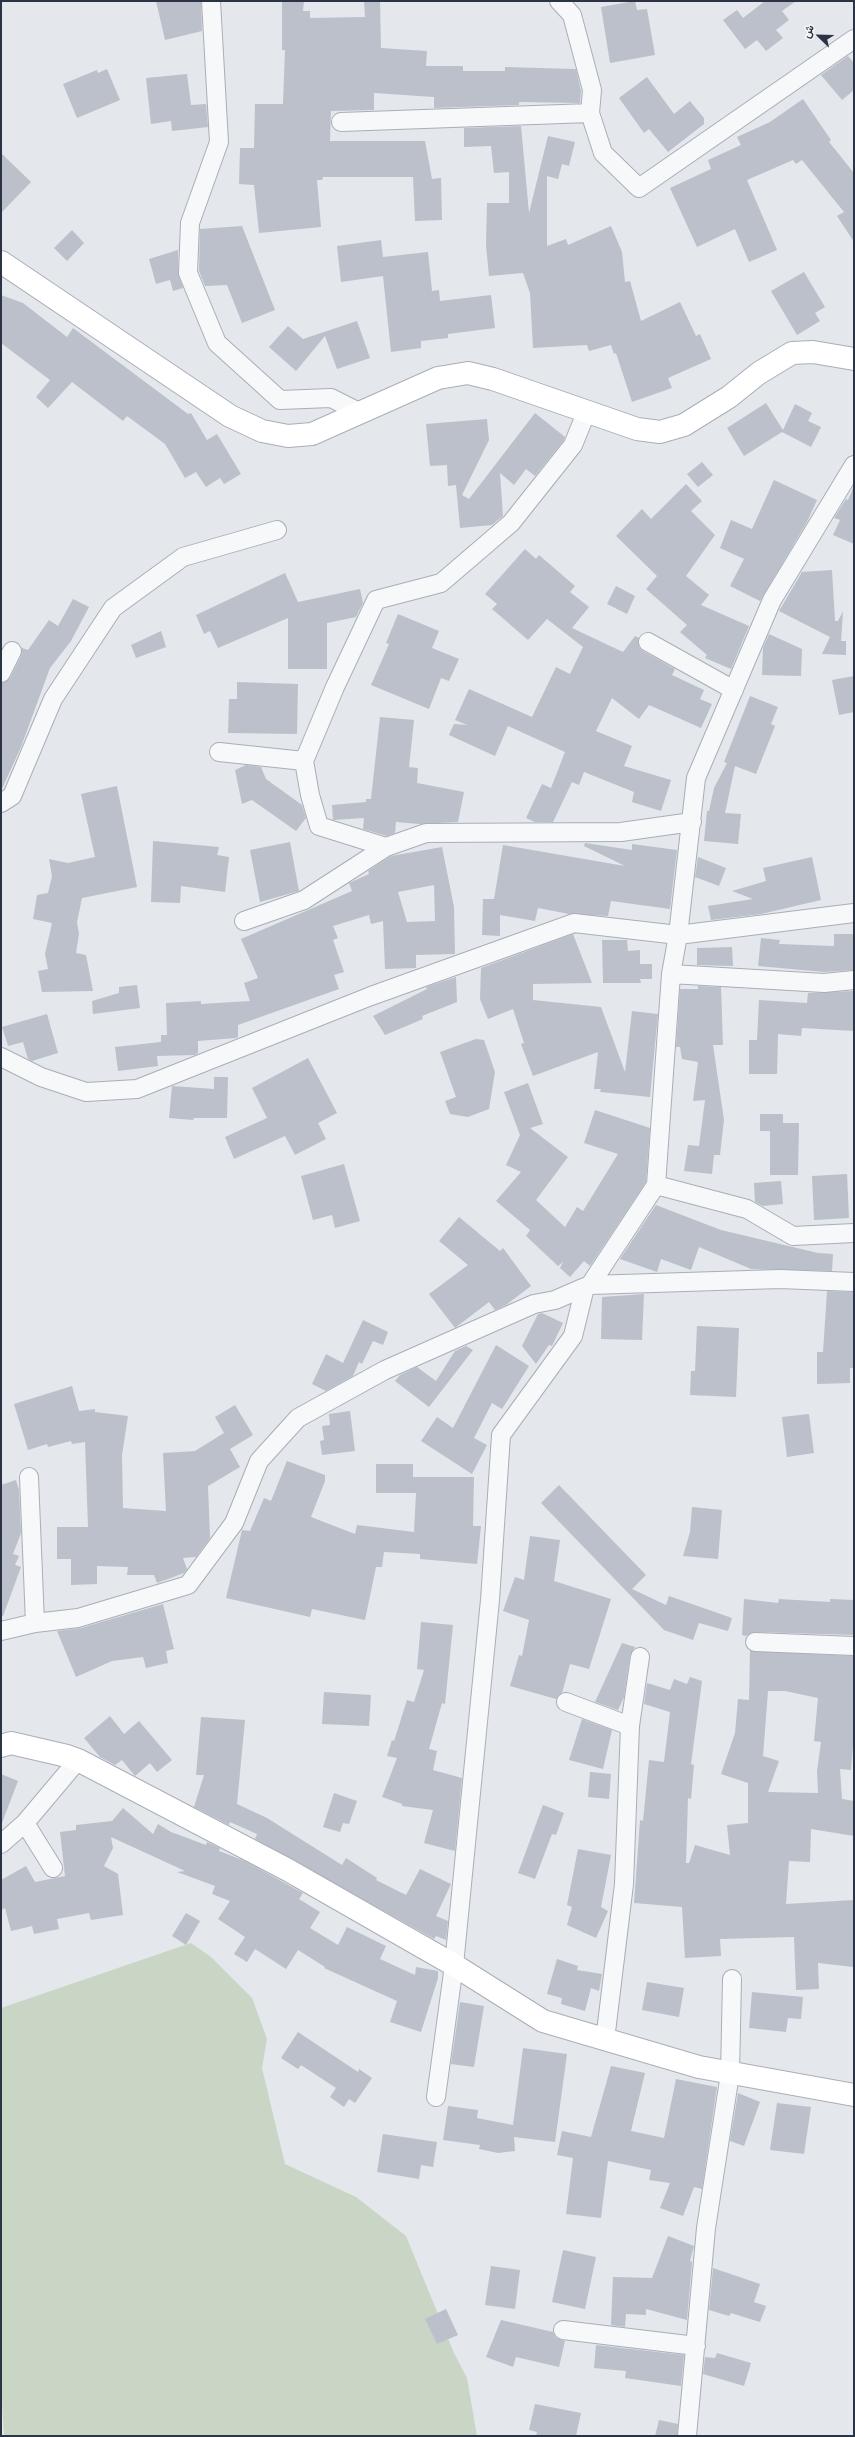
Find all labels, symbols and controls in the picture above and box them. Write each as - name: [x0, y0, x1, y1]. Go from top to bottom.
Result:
- north arrow: [799, 16, 839, 56]
- text: ش: [799, 22, 816, 40]

